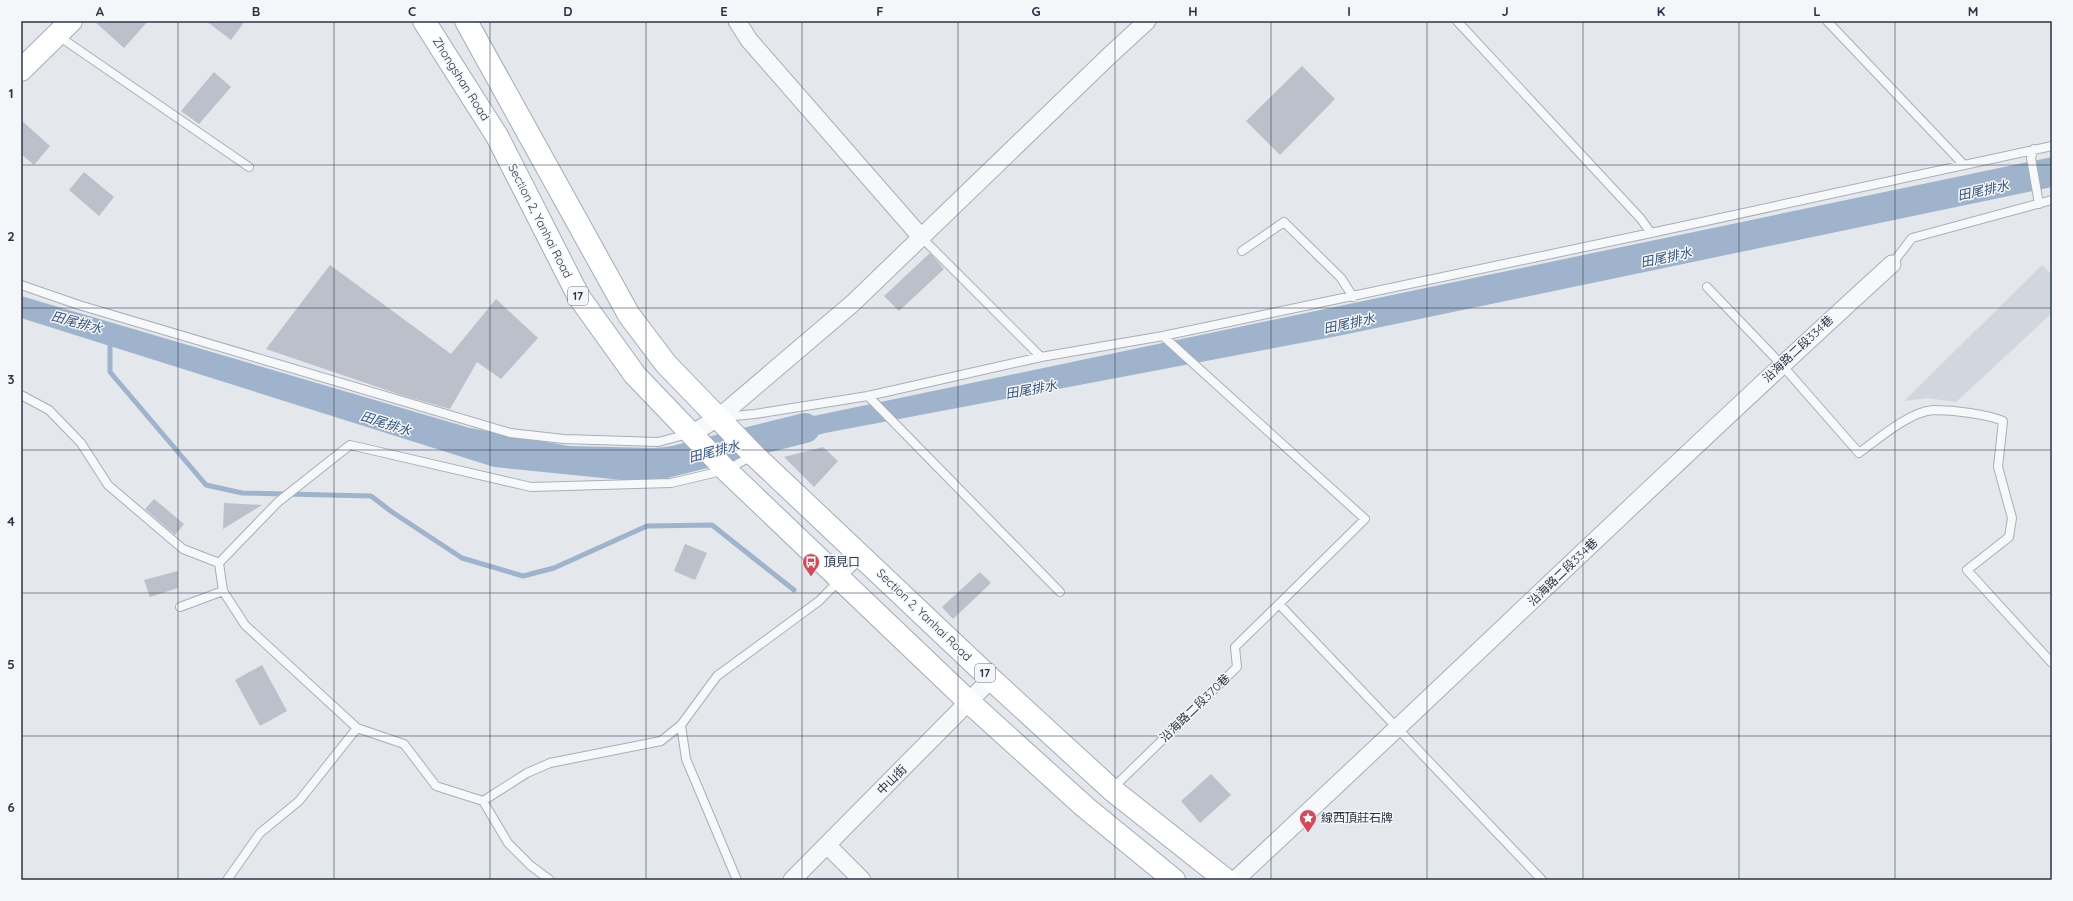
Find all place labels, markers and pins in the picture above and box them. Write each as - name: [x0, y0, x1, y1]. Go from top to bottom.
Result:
- bus stop icon: 頂見口: [801, 552, 821, 577]
- place label: 頂見口: [824, 554, 860, 569]
- place icon: 線西頂莊石牌: [1298, 808, 1318, 833]
- place label: 線西頂莊石牌: [1321, 810, 1393, 825]

